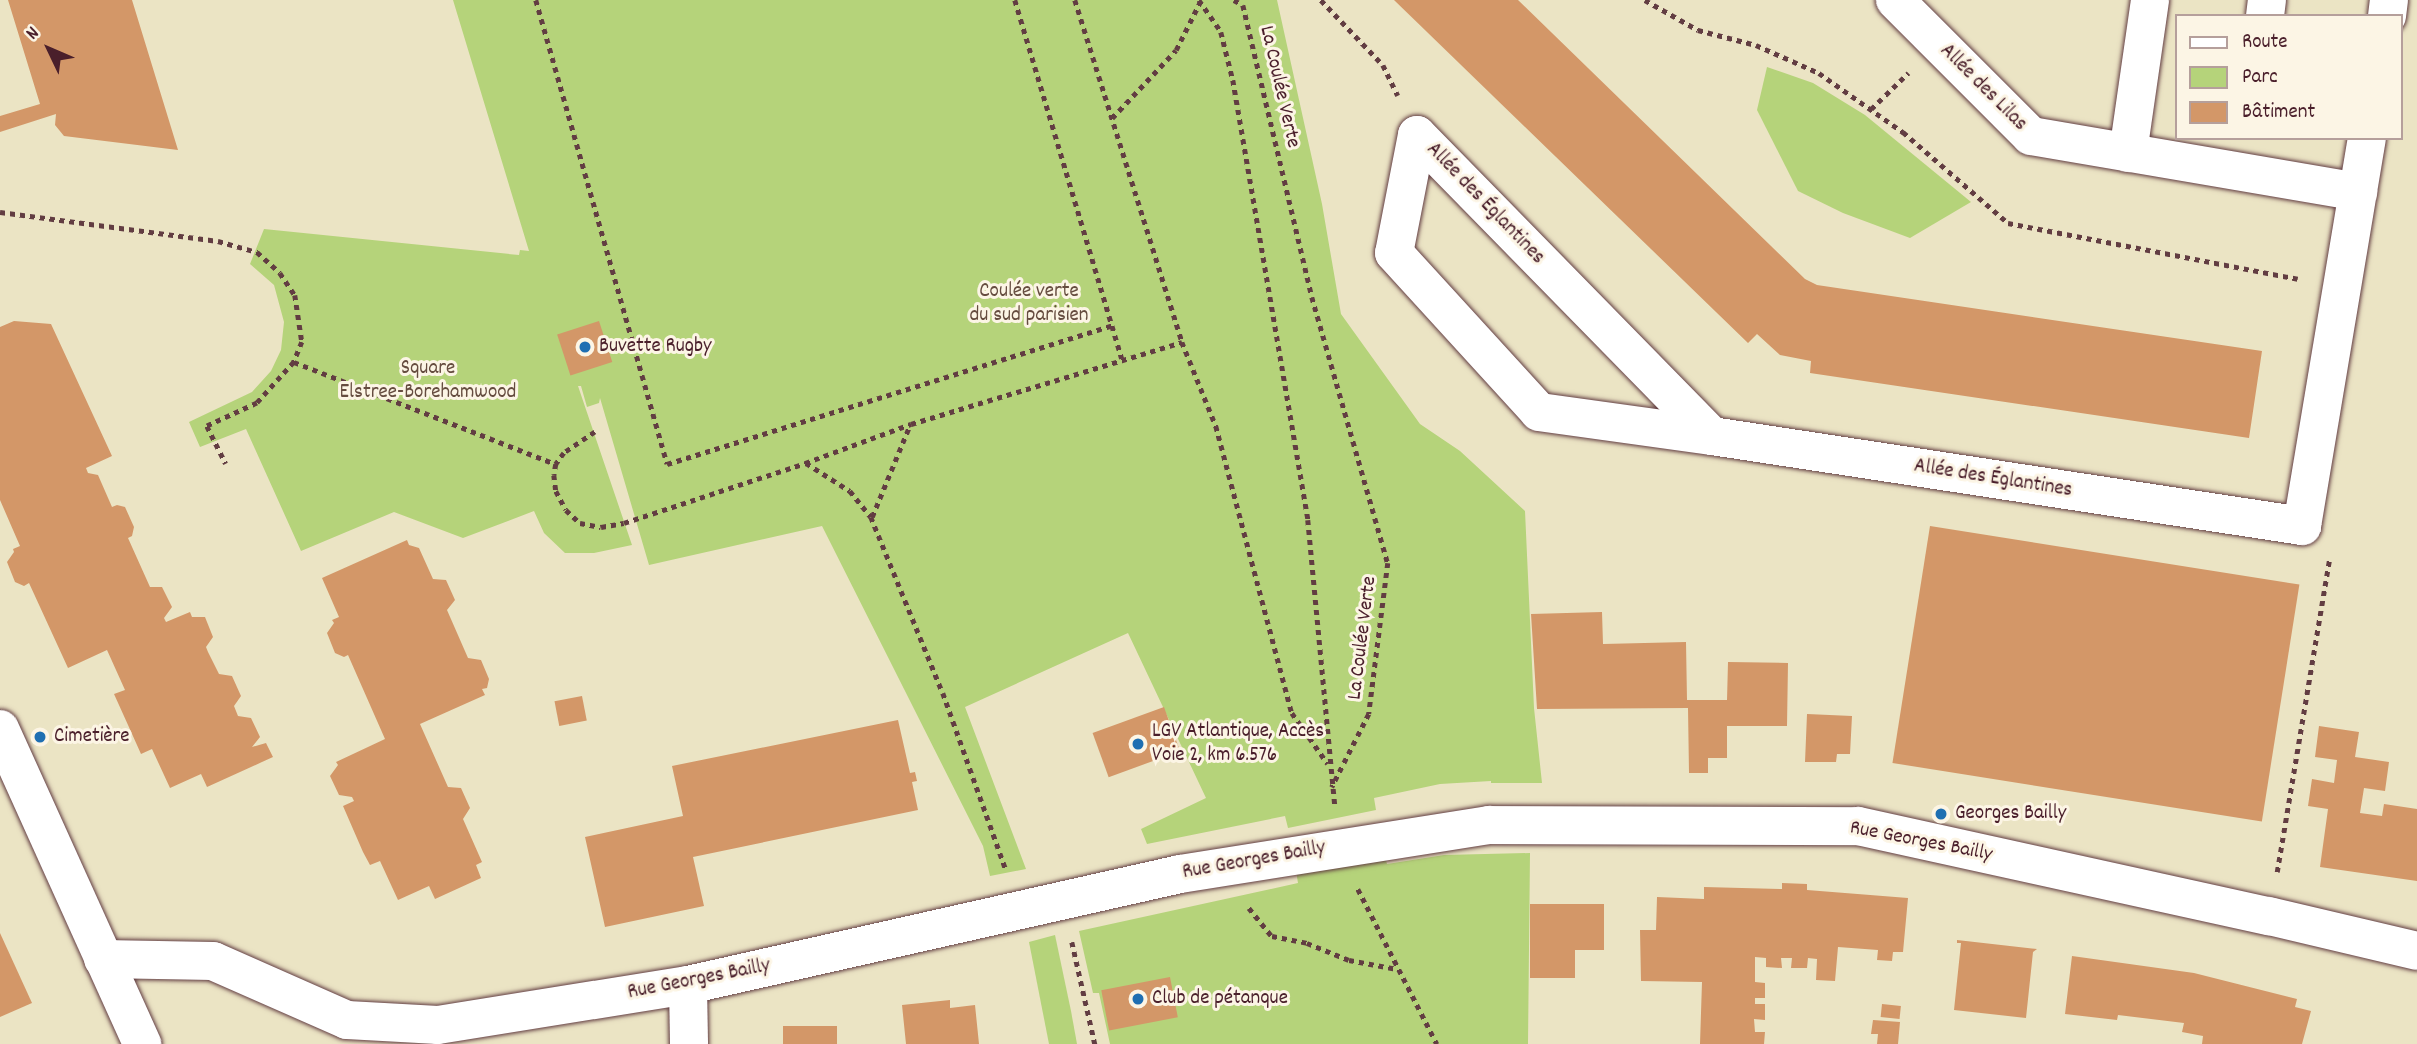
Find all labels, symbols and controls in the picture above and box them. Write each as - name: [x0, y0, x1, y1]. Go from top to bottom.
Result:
- north arrow: [14, 14, 84, 84]
- legend: [2176, 14, 2403, 140]
- text: N: [21, 21, 47, 47]
- street label: La Coulée Verte: [1253, 24, 1305, 150]
- text: Route: [2242, 28, 2288, 58]
- street label: Allée des Lilas: [1934, 39, 2032, 137]
- text: Parc: [2242, 63, 2278, 93]
- text: Bâtiment: [2242, 98, 2315, 128]
- street label: Allée des Églantines: [1420, 138, 1550, 270]
- park label: Coulée verte du sud parisien: [969, 279, 1089, 329]
- place label: Buvette Rugby: [599, 334, 712, 360]
- marker: Buvette Rugby: [577, 339, 593, 355]
- park label: Square Elstree-Borehamwood: [340, 356, 516, 406]
- street label: Allée des Églantines: [1912, 454, 2074, 504]
- street label: La Coulée Verte: [1343, 575, 1383, 701]
- place label: LGV Atlantique, Accès Voie 2, km 6.576: [1152, 719, 1324, 769]
- place label: Cimetière: [54, 724, 130, 750]
- marker: Cimetière: [32, 729, 48, 745]
- marker: LGV Atlantique, Accès Voie 2, km 6.576: [1130, 736, 1146, 752]
- place label: Georges Bailly: [1955, 801, 2066, 827]
- marker: Georges Bailly: [1933, 806, 1949, 822]
- street label: Rue Georges Bailly: [1848, 816, 1994, 868]
- street label: Rue Georges Bailly: [1181, 836, 1327, 886]
- street label: Rue Georges Bailly: [626, 954, 772, 1006]
- place label: Club de pétanque: [1152, 986, 1288, 1012]
- marker: Club de pétanque: [1130, 991, 1146, 1007]

